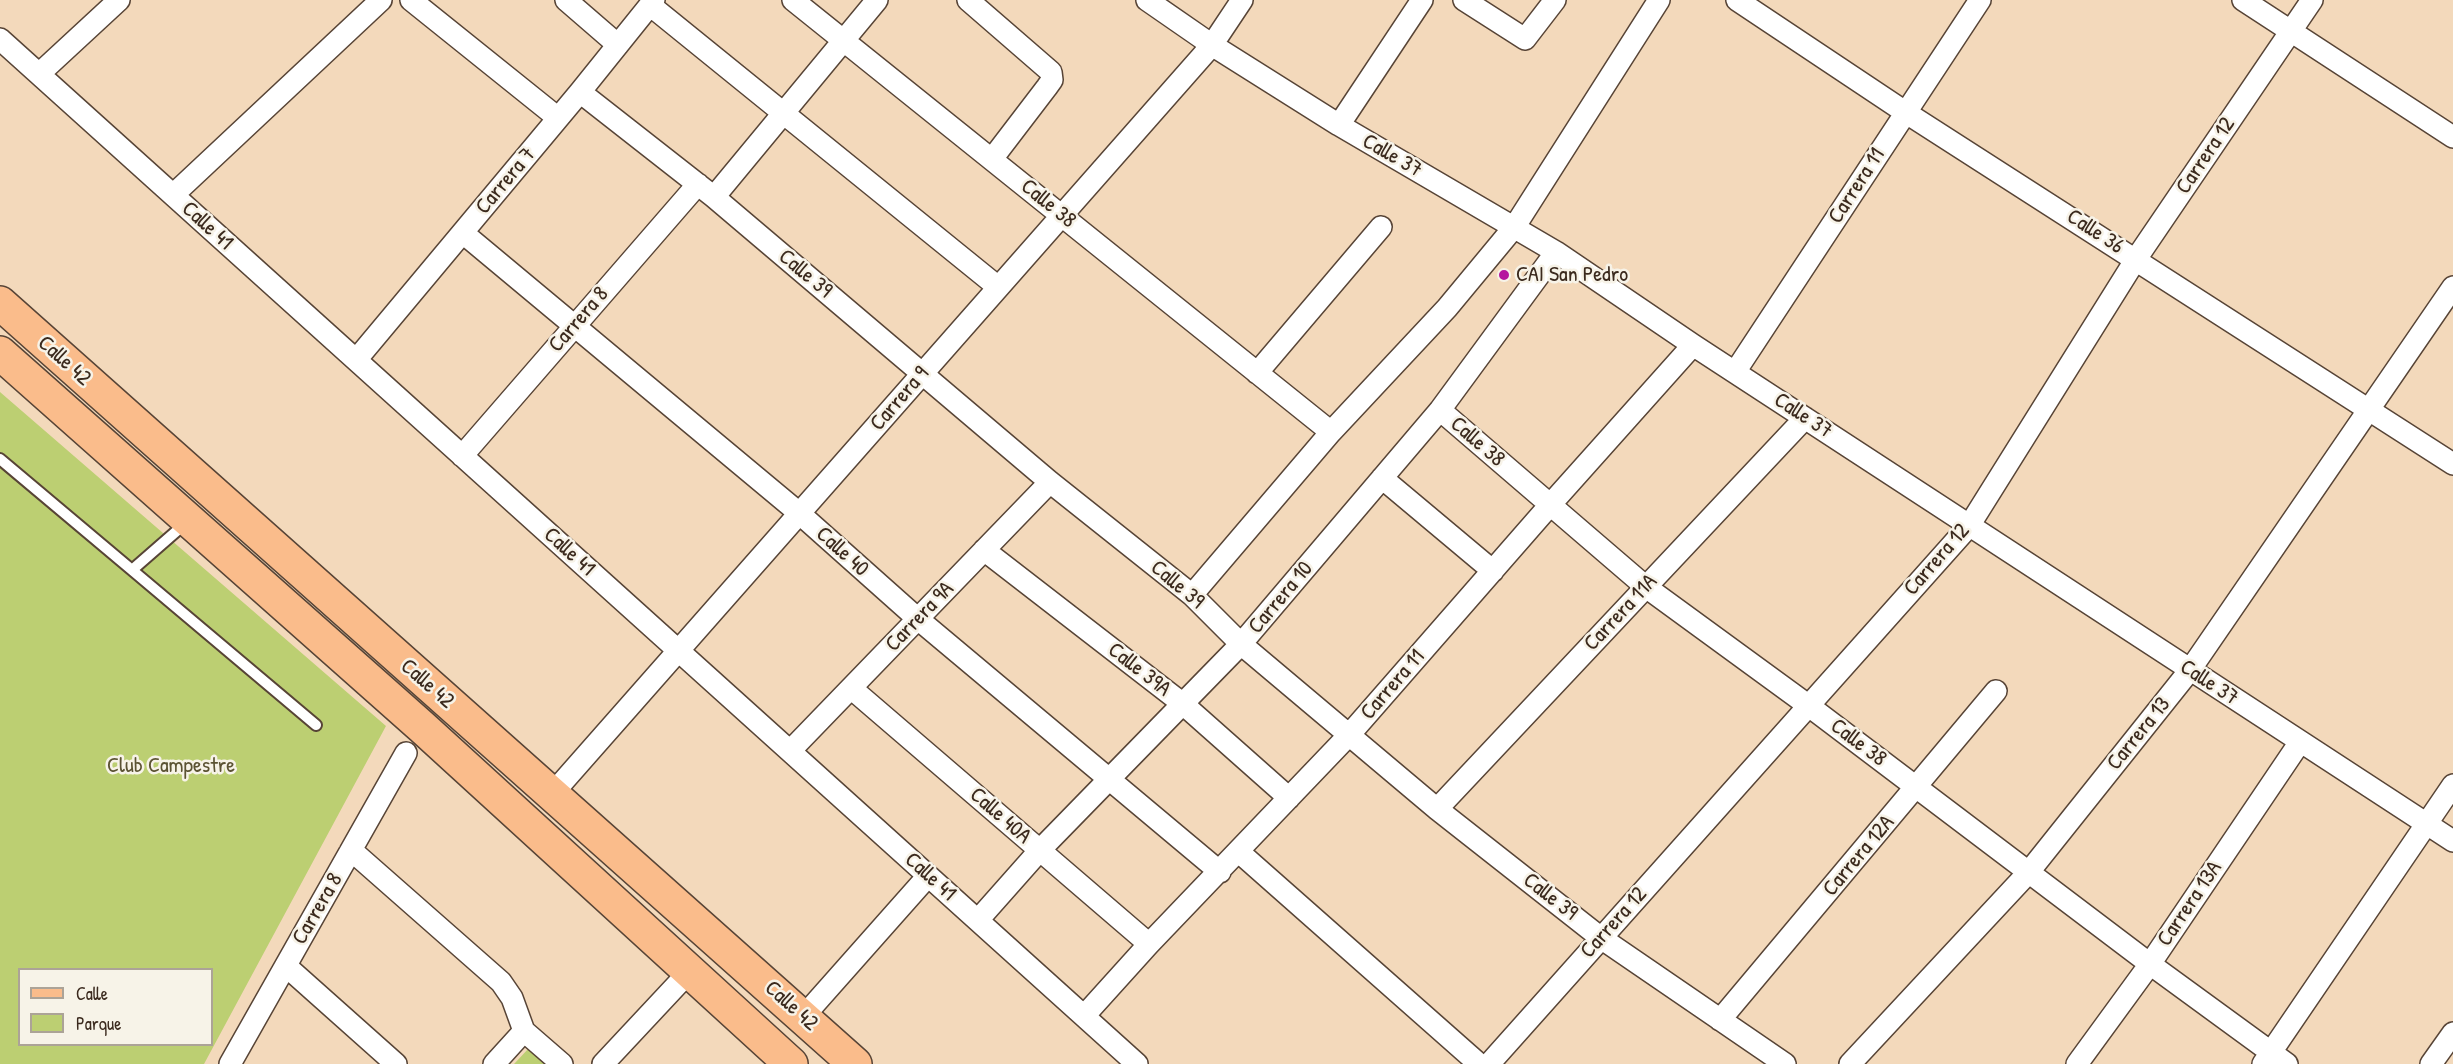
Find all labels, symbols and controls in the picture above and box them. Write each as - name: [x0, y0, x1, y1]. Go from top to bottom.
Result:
- street label: Carrera 12: [2171, 113, 2241, 199]
- street label: Calle 37: [1357, 128, 1427, 184]
- street label: Carrera 7: [470, 142, 542, 220]
- street label: Carrera 11: [1823, 143, 1891, 229]
- street label: Calle 38: [1015, 174, 1081, 234]
- street label: Calle 41: [176, 196, 238, 256]
- street label: Calle 36: [2062, 204, 2128, 260]
- street label: Calle 39: [773, 244, 837, 304]
- place label: CAI San Pedro: [1516, 262, 1628, 288]
- marker: CAI San Pedro: [1497, 268, 1511, 282]
- street label: Carrera 8: [543, 282, 615, 358]
- street label: Calle 42: [32, 330, 96, 392]
- street label: Carrera 9: [865, 361, 935, 437]
- street label: Calle 37: [1769, 387, 1837, 445]
- street label: Calle 38: [1444, 411, 1510, 473]
- street label: Carrera 12: [1899, 519, 1975, 601]
- street label: Calle 40: [810, 521, 874, 583]
- street label: Calle 41: [538, 522, 600, 582]
- street label: Calle 39: [1145, 555, 1209, 615]
- street label: Carrera 10: [1243, 556, 1319, 640]
- street label: Carrera 11A: [1579, 569, 1663, 657]
- street label: Carrera 9A: [880, 576, 960, 658]
- street label: Calle 39A: [1102, 637, 1176, 703]
- street label: Carrera 11: [1355, 644, 1431, 726]
- street label: Calle 42: [395, 654, 459, 714]
- street label: Calle 37: [2175, 654, 2243, 712]
- street label: Carrera 13: [2102, 692, 2176, 776]
- street label: Calle 38: [1825, 713, 1891, 773]
- park label: Club Campestre: [107, 753, 235, 779]
- street label: Calle 40A: [964, 782, 1036, 850]
- street label: Carrera 12A: [1818, 810, 1900, 902]
- street label: Calle 41: [899, 847, 961, 907]
- street label: Carrera 13A: [2152, 856, 2228, 952]
- street label: Calle 39: [1517, 868, 1583, 926]
- street label: Carrera 8: [287, 869, 349, 949]
- street label: Carrera 12: [1575, 882, 1653, 964]
- legend: [18, 968, 213, 1046]
- street label: Calle 42: [759, 975, 823, 1037]
- text: Calle: [76, 981, 108, 1006]
- text: Parque: [76, 1011, 121, 1036]

